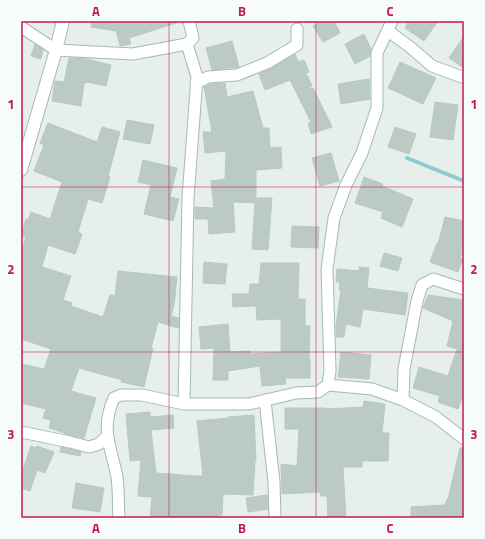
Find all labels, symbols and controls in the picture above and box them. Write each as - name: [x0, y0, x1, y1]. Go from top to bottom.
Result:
- text: A: [92, 1, 100, 21]
- text: B: [238, 1, 246, 21]
- text: C: [386, 1, 394, 21]
- text: 1: [7, 94, 15, 114]
- text: 1: [470, 94, 478, 114]
- text: 2: [7, 259, 15, 279]
- text: 2: [470, 259, 478, 279]
- text: 3: [7, 424, 15, 444]
- text: 3: [470, 424, 478, 444]
- text: A: [92, 518, 100, 538]
- text: B: [238, 518, 246, 538]
- text: C: [386, 518, 394, 538]

